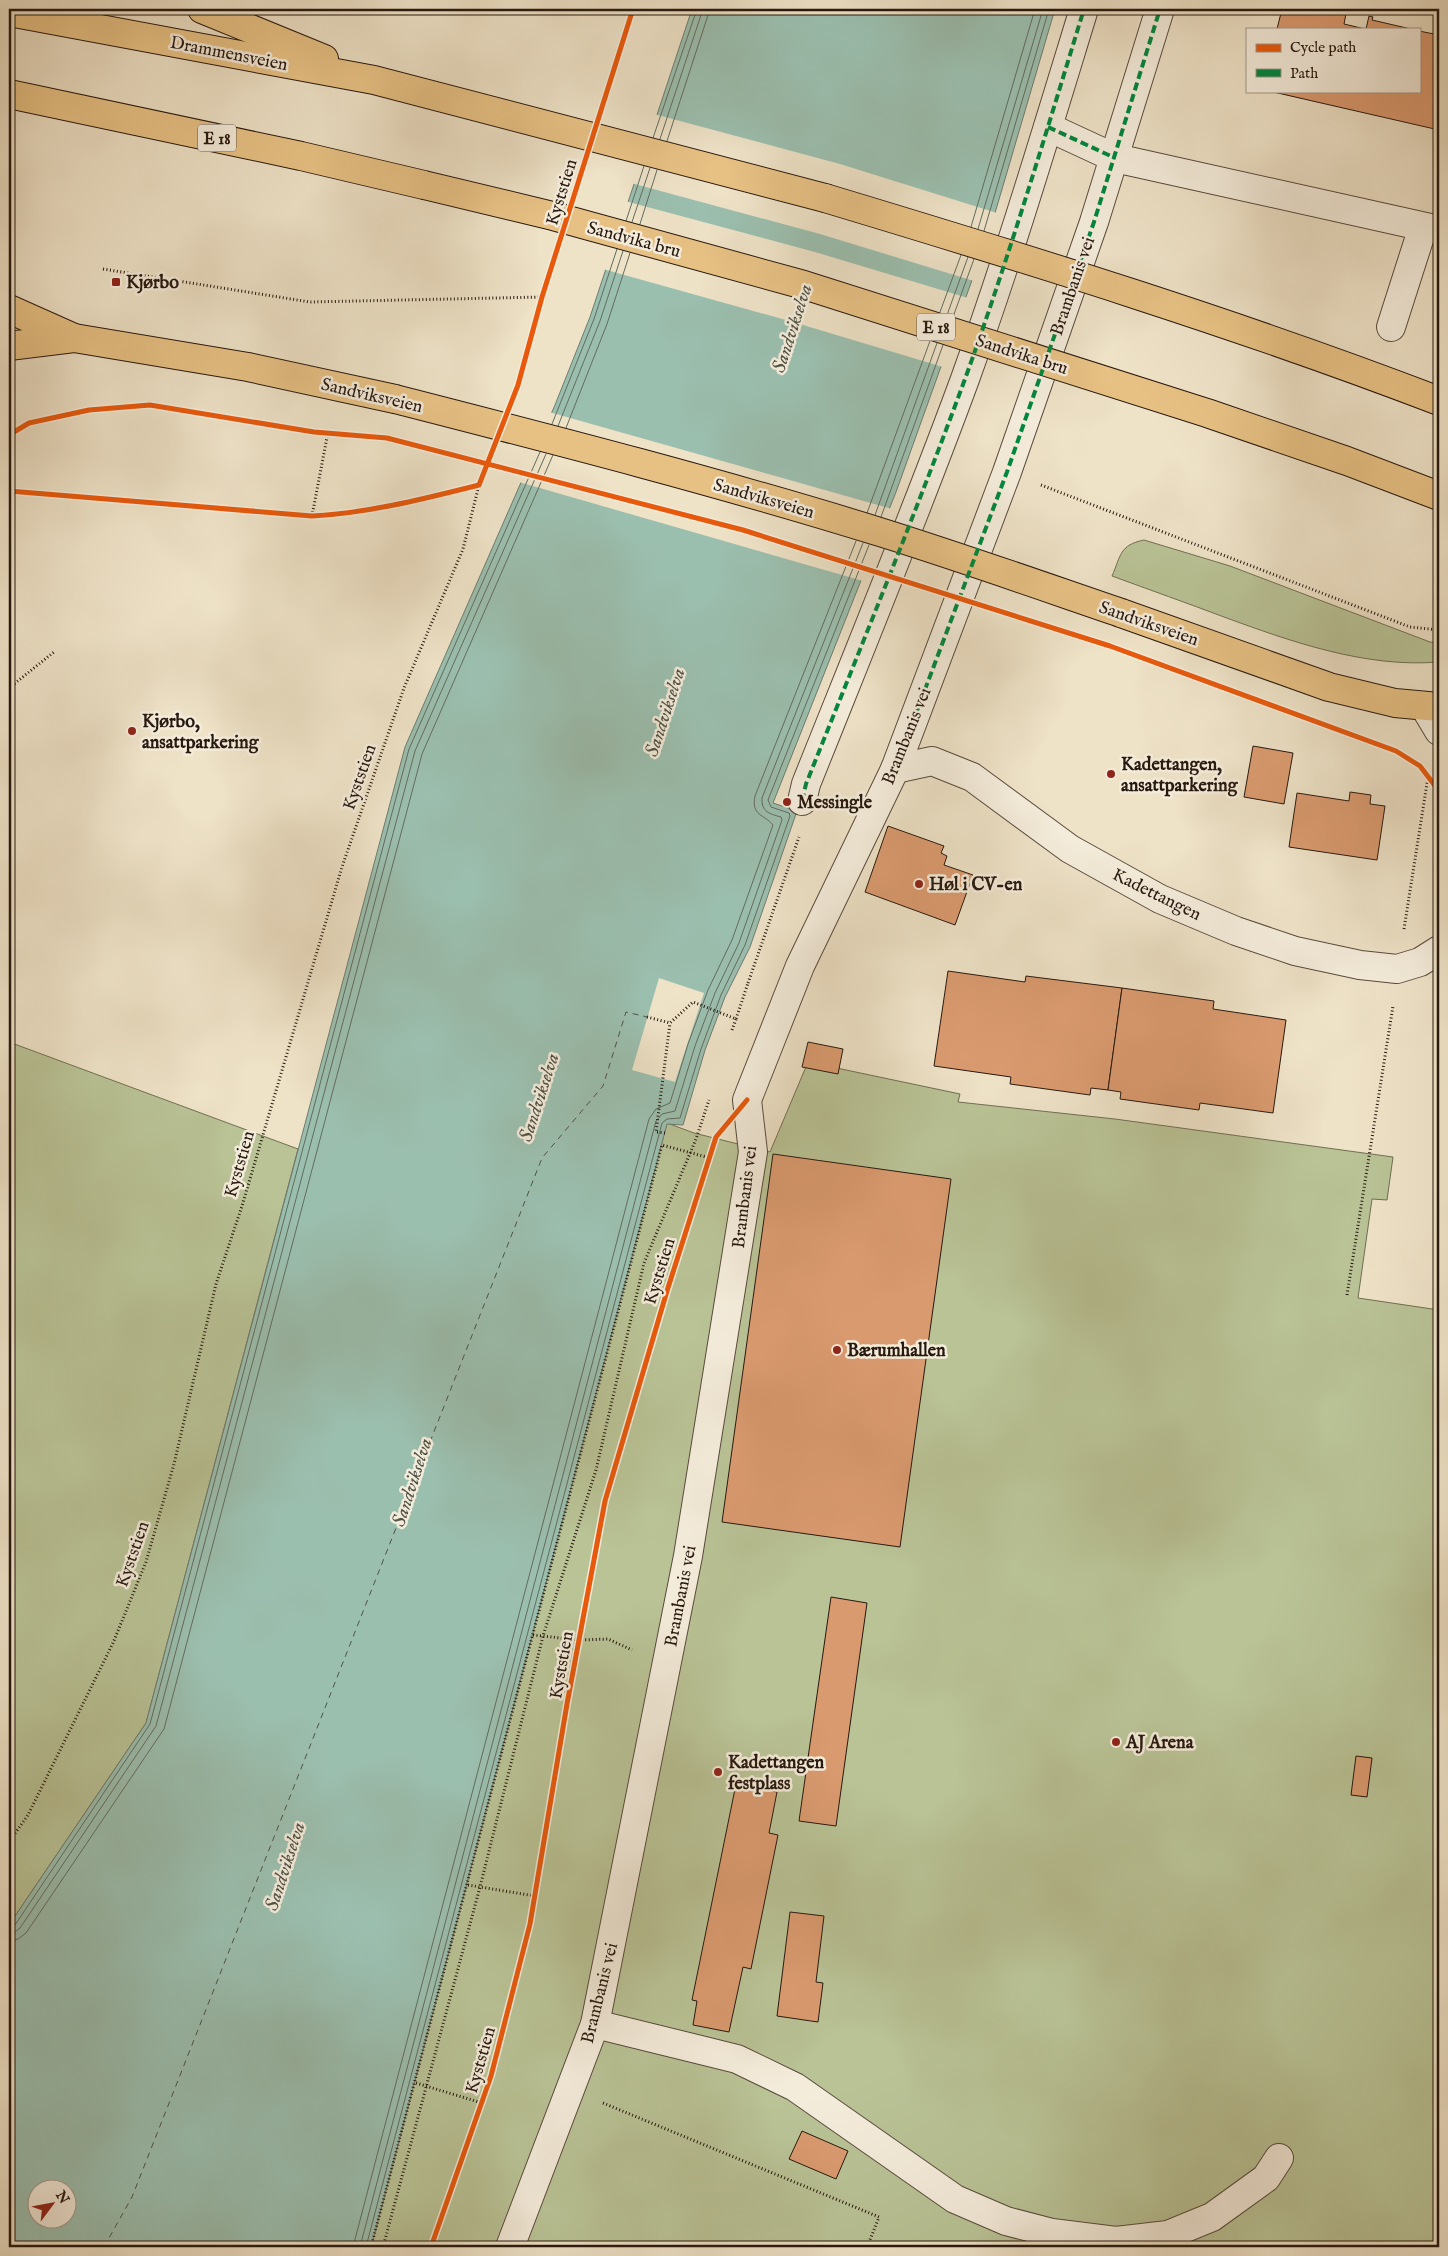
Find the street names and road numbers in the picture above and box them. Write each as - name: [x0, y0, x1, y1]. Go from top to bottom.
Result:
- street label: Drammensveien: [168, 32, 290, 77]
- road number: E 18: [198, 125, 236, 152]
- street label: Kyststien: [541, 156, 584, 228]
- street label: Sandvika bru: [584, 217, 683, 264]
- street label: Brambanis vei: [1046, 234, 1101, 339]
- road number: E 18: [917, 314, 955, 341]
- street label: Sandvika bru: [972, 330, 1071, 381]
- street label: Sandviksveien: [319, 374, 425, 419]
- street label: Sandviksveien: [711, 474, 817, 525]
- street label: Sandviksveien: [1096, 597, 1202, 652]
- street label: Brambanis vei: [877, 684, 937, 789]
- street label: Kyststien: [338, 741, 383, 814]
- street label: Kadettangen: [1108, 864, 1205, 927]
- street label: Kyststien: [220, 1128, 261, 1200]
- street label: Brambanis vei: [728, 1144, 763, 1250]
- street label: Kyststien: [639, 1235, 682, 1307]
- street label: Kyststien: [111, 1518, 156, 1591]
- street label: Brambanis vei: [660, 1543, 703, 1649]
- street label: Kyststien: [545, 1629, 580, 1701]
- street label: Brambanis vei: [577, 1940, 624, 2046]
- street label: Kyststien: [461, 2024, 502, 2096]

